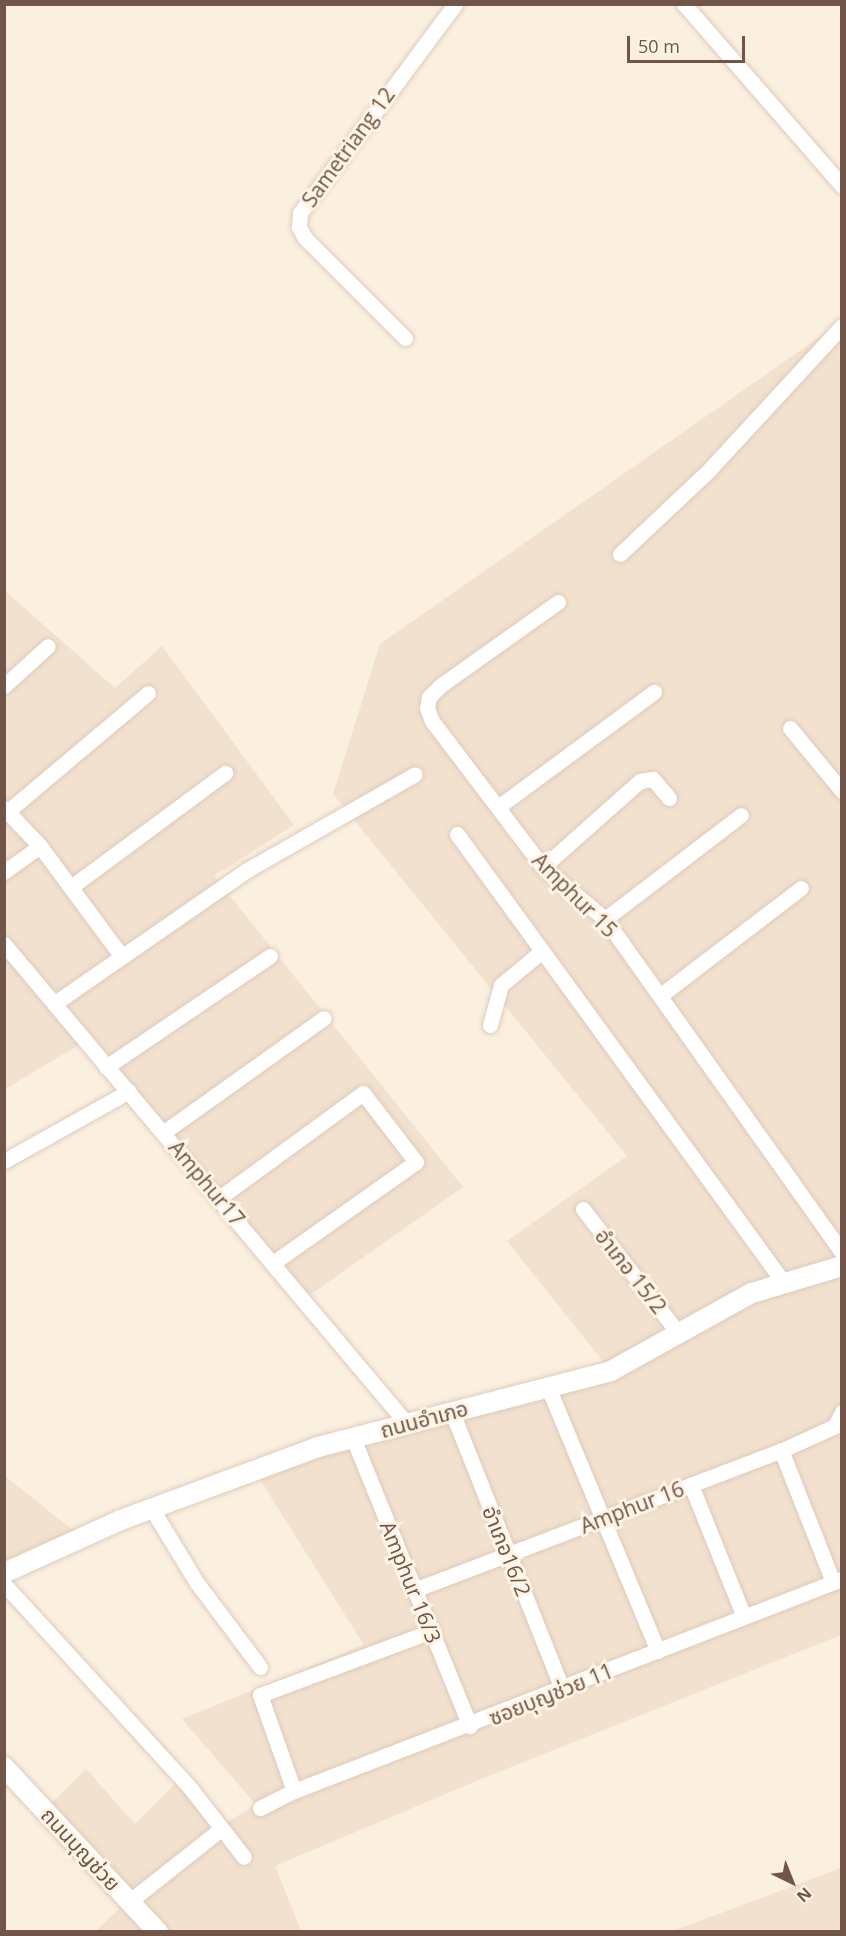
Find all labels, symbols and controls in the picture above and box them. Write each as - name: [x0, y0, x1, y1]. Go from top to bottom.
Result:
- scale bar: [630, 24, 748, 62]
- text: 50 m: [638, 34, 680, 58]
- street label: Sametriang 12: [296, 82, 400, 212]
- street label: Amphur 15: [527, 847, 623, 943]
- street label: Amphur17: [164, 1135, 250, 1231]
- street label: อำเภอ 15/2: [590, 1224, 672, 1318]
- street label: ถนนอำเภอ: [377, 1395, 471, 1443]
- street label: Amphur 16: [576, 1476, 688, 1538]
- street label: อำเภอ16/2: [477, 1502, 537, 1600]
- street label: Amphur 16/3: [375, 1517, 447, 1647]
- street label: ซอยบุญช่วย 11: [485, 1658, 617, 1730]
- street label: ถนนบุญช่วย: [36, 1802, 126, 1896]
- north arrow: [762, 1852, 822, 1912]
- text: N: [792, 1883, 817, 1908]

